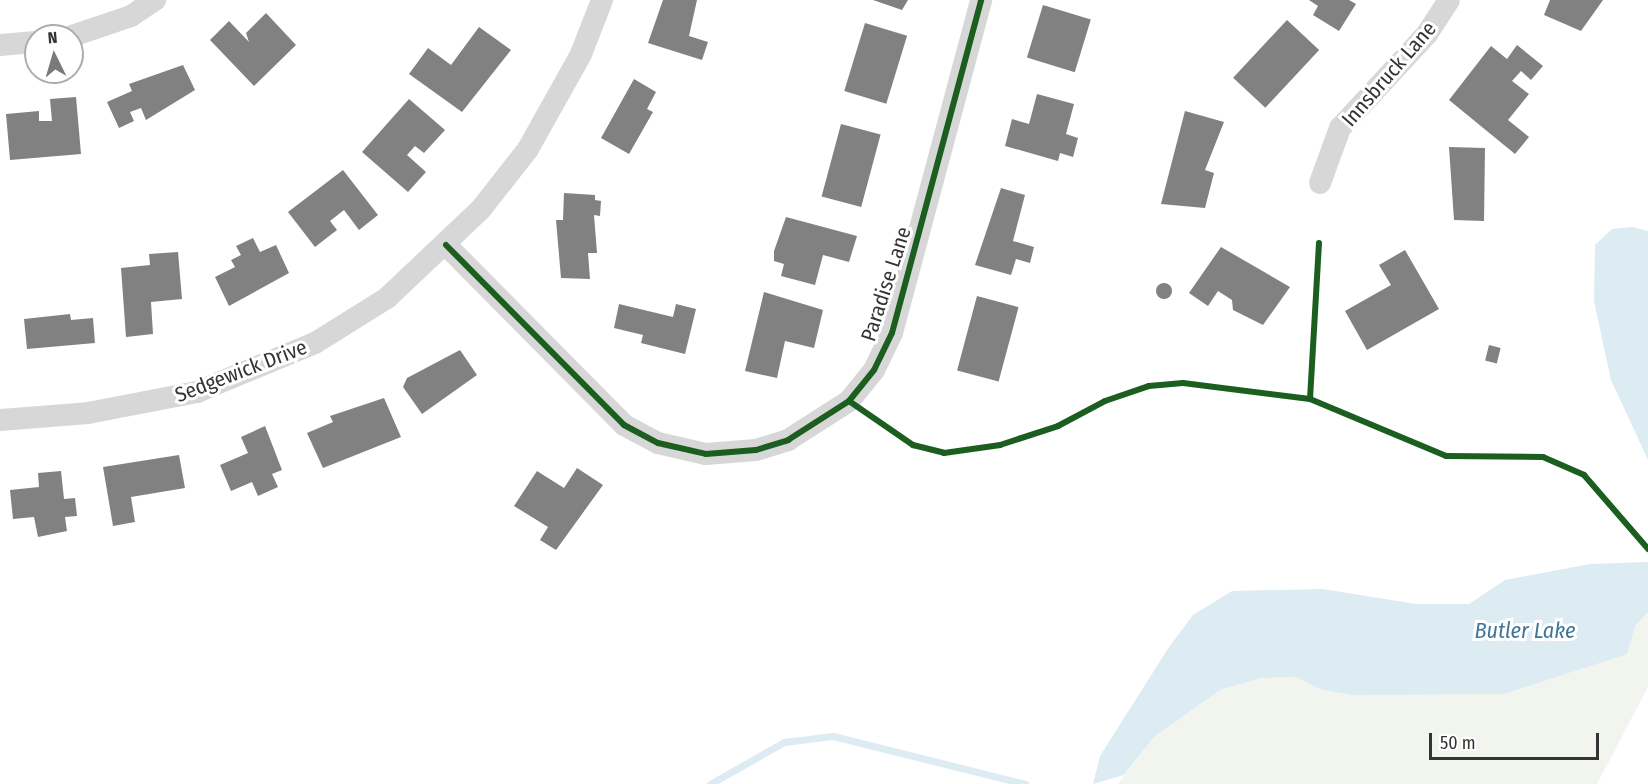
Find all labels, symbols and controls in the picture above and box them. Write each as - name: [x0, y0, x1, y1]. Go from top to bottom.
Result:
- street label: Innsbruck Lane: [1337, 16, 1441, 132]
- north arrow: [24, 24, 84, 84]
- text: N: [47, 28, 58, 47]
- street label: Paradise Lane: [856, 224, 916, 344]
- street label: Sedgewick Drive: [172, 334, 310, 408]
- water label: Butler Lake: [1474, 618, 1576, 644]
- scale bar: [1432, 721, 1602, 759]
- text: 50 m: [1440, 732, 1476, 754]

